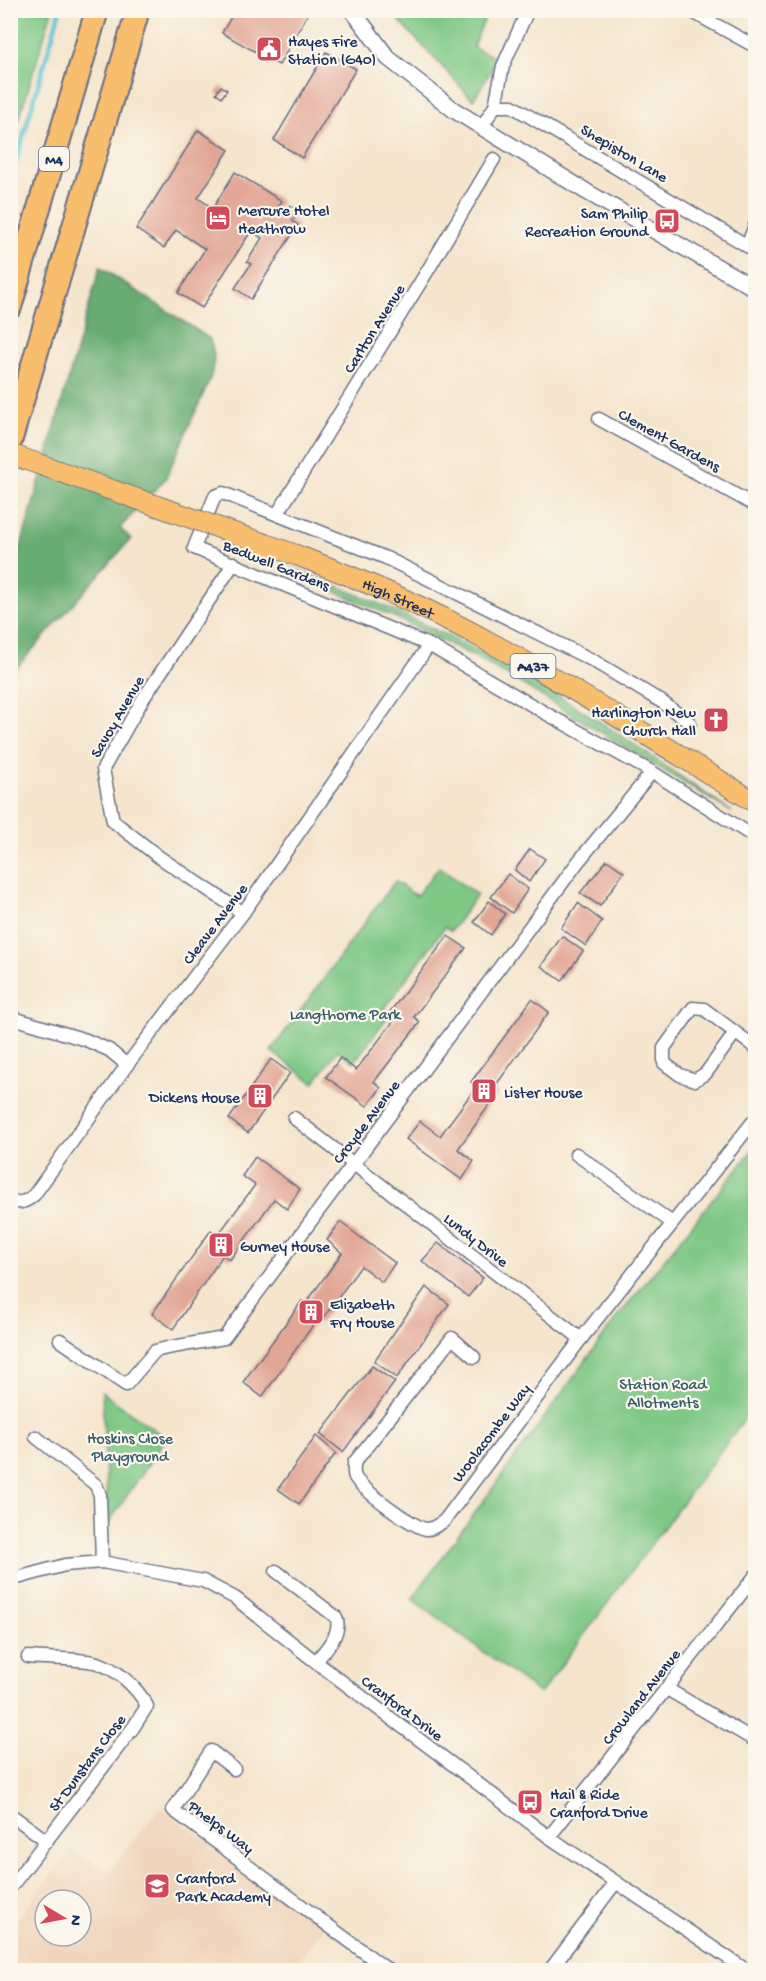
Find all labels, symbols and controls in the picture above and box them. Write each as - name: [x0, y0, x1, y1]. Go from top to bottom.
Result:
- public building icon: Hayes Fire Station (G40): [254, 34, 284, 64]
- place label: Hayes Fire Station (G40): [288, 34, 376, 71]
- street label: Shepiston Lane: [576, 122, 671, 189]
- road number: M4: [39, 147, 69, 171]
- hotel icon: Mercure Hotel Heathrow: [203, 203, 233, 233]
- place label: Mercure Hotel Heathrow: [238, 203, 329, 240]
- place label: Sam Philip Recreation Ground: [525, 206, 650, 243]
- bus stop icon: Sam Philip Recreation Ground: [652, 206, 682, 236]
- street label: Carlton Avenue: [341, 281, 411, 378]
- street label: Clement Gardens: [614, 406, 724, 478]
- street label: Bedwell Gardens: [219, 537, 333, 598]
- street label: High Street: [359, 576, 438, 625]
- road number: A437: [510, 654, 556, 678]
- street label: Savoy Avenue: [88, 673, 150, 762]
- place label: Harlington New Church Hall: [591, 705, 697, 742]
- church icon: Harlington New Church Hall: [701, 705, 731, 735]
- street label: Cleave Avenue: [180, 880, 254, 969]
- park label: Langthorne Park: [290, 1007, 402, 1026]
- building icon: Lister House: [469, 1076, 499, 1106]
- street label: Croyde Avenue: [330, 1077, 406, 1169]
- building icon: Dickens House: [245, 1081, 275, 1111]
- place label: Lister House: [504, 1085, 583, 1104]
- place label: Dickens House: [148, 1090, 241, 1109]
- street label: Lundy Drive: [439, 1211, 512, 1273]
- building icon: Gurney House: [206, 1230, 236, 1260]
- place label: Gurney House: [240, 1239, 331, 1258]
- building icon: Elizabeth Fry House: [296, 1297, 326, 1327]
- place label: Elizabeth Fry House: [329, 1297, 395, 1334]
- park label: Station Road Allotments: [619, 1377, 708, 1414]
- street label: Woolacombe Way: [450, 1381, 536, 1487]
- park label: Hoskins Close Playground: [87, 1431, 174, 1468]
- street label: Crowland Avenue: [599, 1646, 687, 1750]
- street label: Cranford Drive: [356, 1673, 446, 1747]
- street label: St Dunstans Close: [46, 1711, 132, 1816]
- bus stop icon: Hail & Ride Cranford Drive: [515, 1787, 545, 1817]
- place label: Hail & Ride Cranford Drive: [550, 1787, 648, 1824]
- street label: Phelps Way: [183, 1797, 257, 1860]
- school or university icon: Cranford Park Academy: [142, 1871, 172, 1901]
- place label: Cranford Park Academy: [175, 1871, 271, 1908]
- north arrow: [33, 1888, 93, 1948]
- text: N: [64, 1913, 85, 1927]

